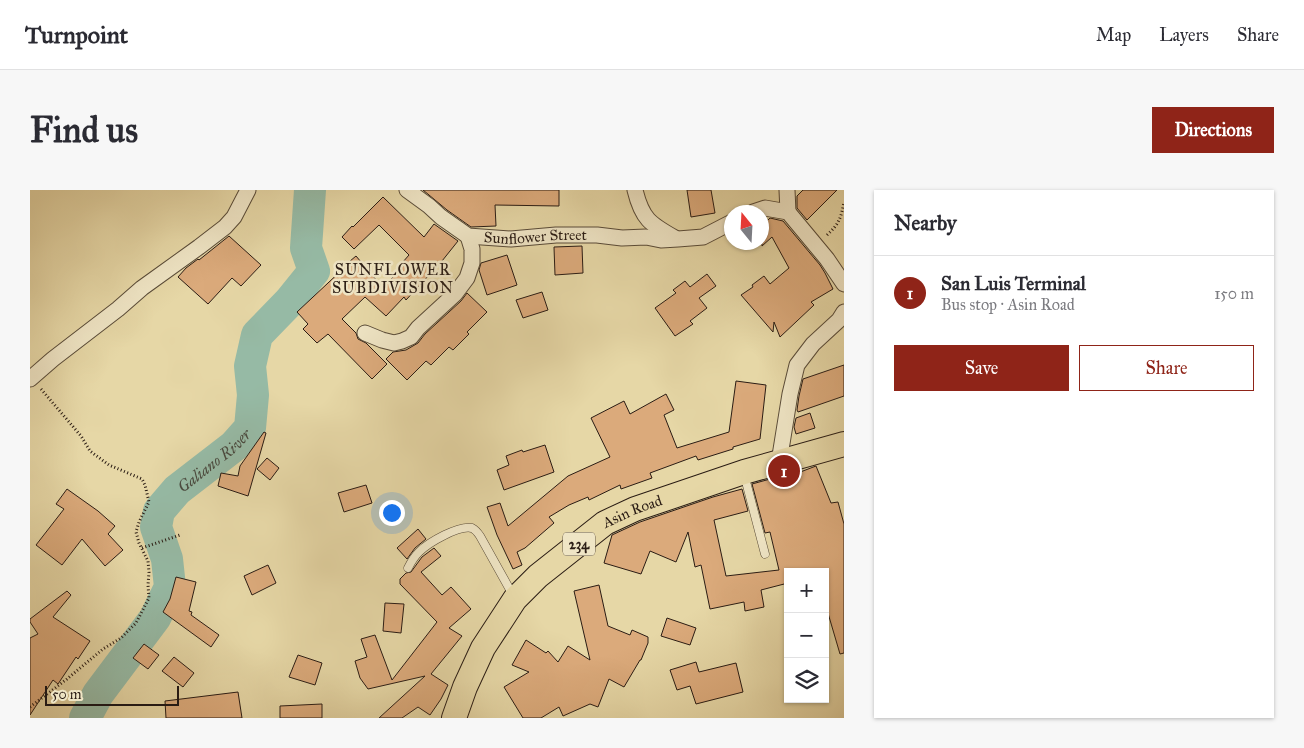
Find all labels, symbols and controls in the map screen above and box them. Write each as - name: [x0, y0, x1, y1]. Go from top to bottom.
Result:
- text: Turnpoint: [25, 20, 128, 50]
- text: Map: [1096, 24, 1131, 46]
- text: Layers: [1159, 24, 1209, 46]
- text: Share: [1237, 24, 1279, 46]
- button: Directions: [1152, 107, 1274, 153]
- text: Find us: [30, 109, 138, 152]
- north arrow: [724, 205, 769, 250]
- text: Nearby: [894, 210, 957, 236]
- street label: Sunflower Street: [483, 226, 587, 248]
- district label: SUNFLOWER SUBDIVISION: [332, 260, 454, 297]
- text: San Luis Terminal: [941, 272, 1086, 295]
- text: 1: [907, 284, 913, 303]
- text: 150 m: [1214, 284, 1254, 303]
- text: Bus stop · Asin Road: [941, 295, 1075, 314]
- button: Save: [894, 345, 1069, 391]
- button: Share: [1079, 345, 1254, 391]
- water label: Galiano River: [173, 424, 256, 496]
- pin: 1: [768, 452, 800, 490]
- street label: Asin Road: [599, 491, 665, 532]
- your location: [379, 500, 405, 526]
- road number: 234: [563, 532, 595, 556]
- map controls: [784, 568, 829, 703]
- button: +: [784, 568, 829, 613]
- button: −: [784, 613, 829, 658]
- button: layers: [784, 658, 829, 703]
- scale bar: [45, 683, 179, 706]
- text: 50 m: [52, 686, 81, 703]

